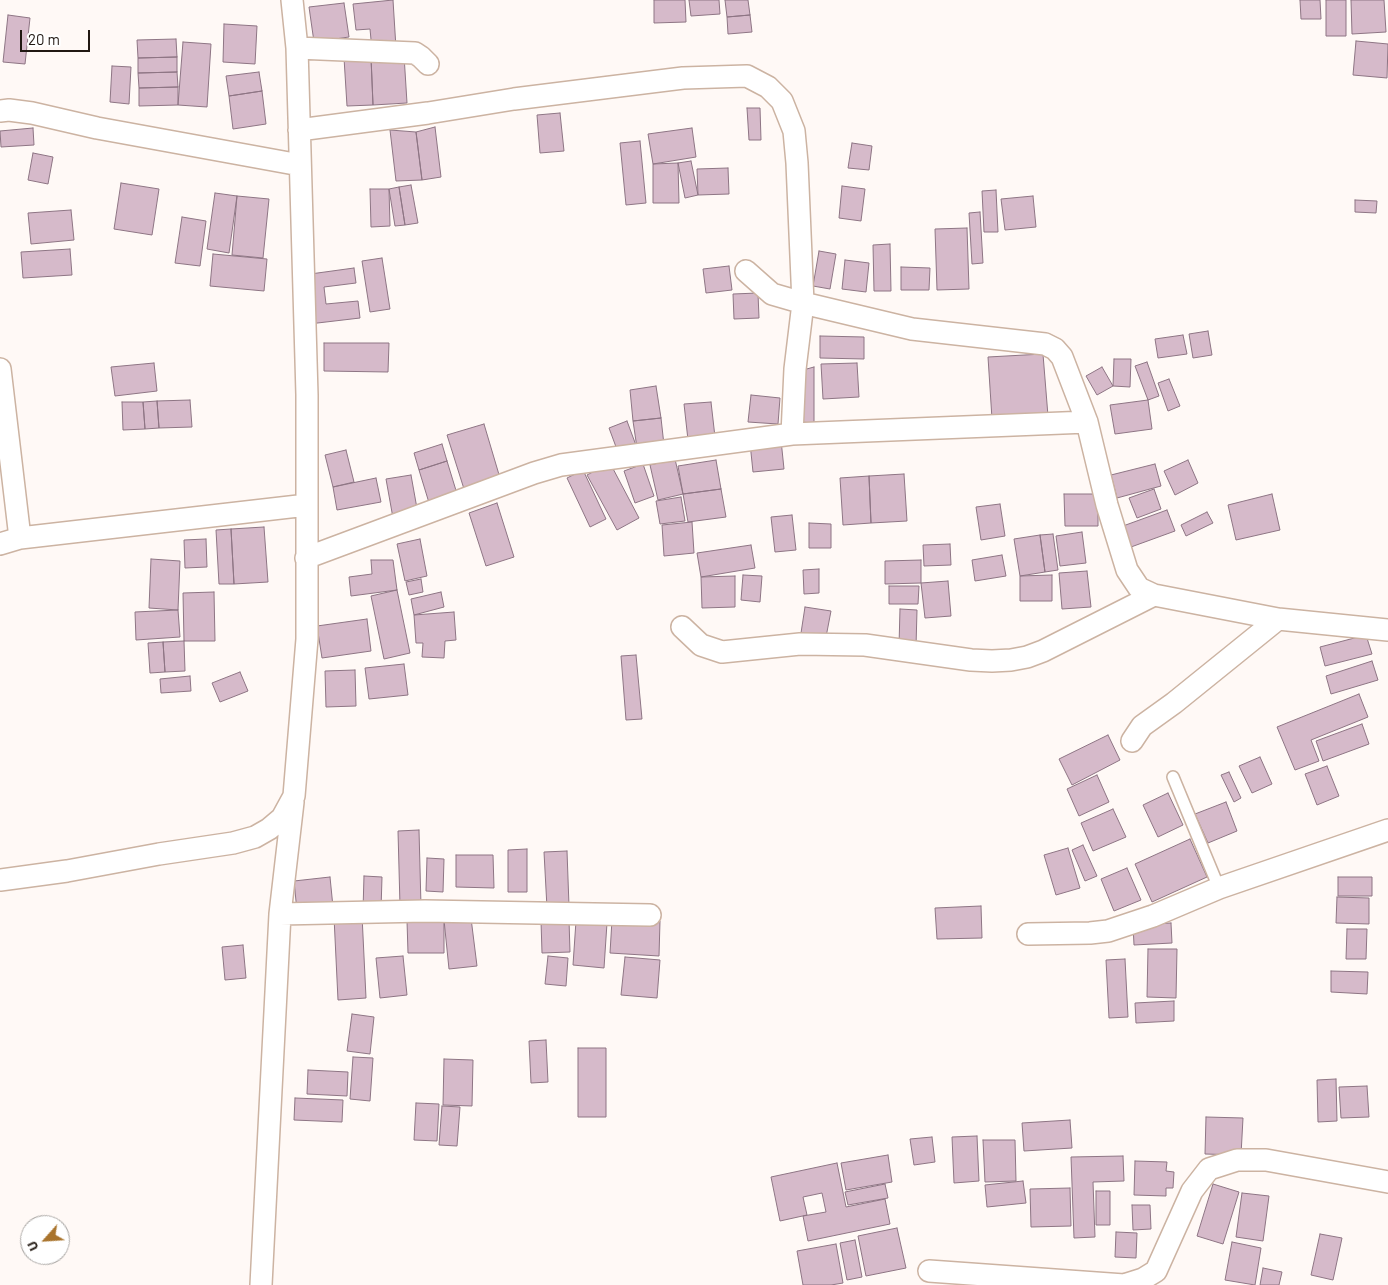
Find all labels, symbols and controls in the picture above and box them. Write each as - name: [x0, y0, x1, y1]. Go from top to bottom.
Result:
- scale bar: [22, 20, 92, 52]
- text: 20 m: [28, 30, 60, 48]
- north arrow: [20, 1215, 70, 1265]
- text: U: [22, 1239, 42, 1254]

